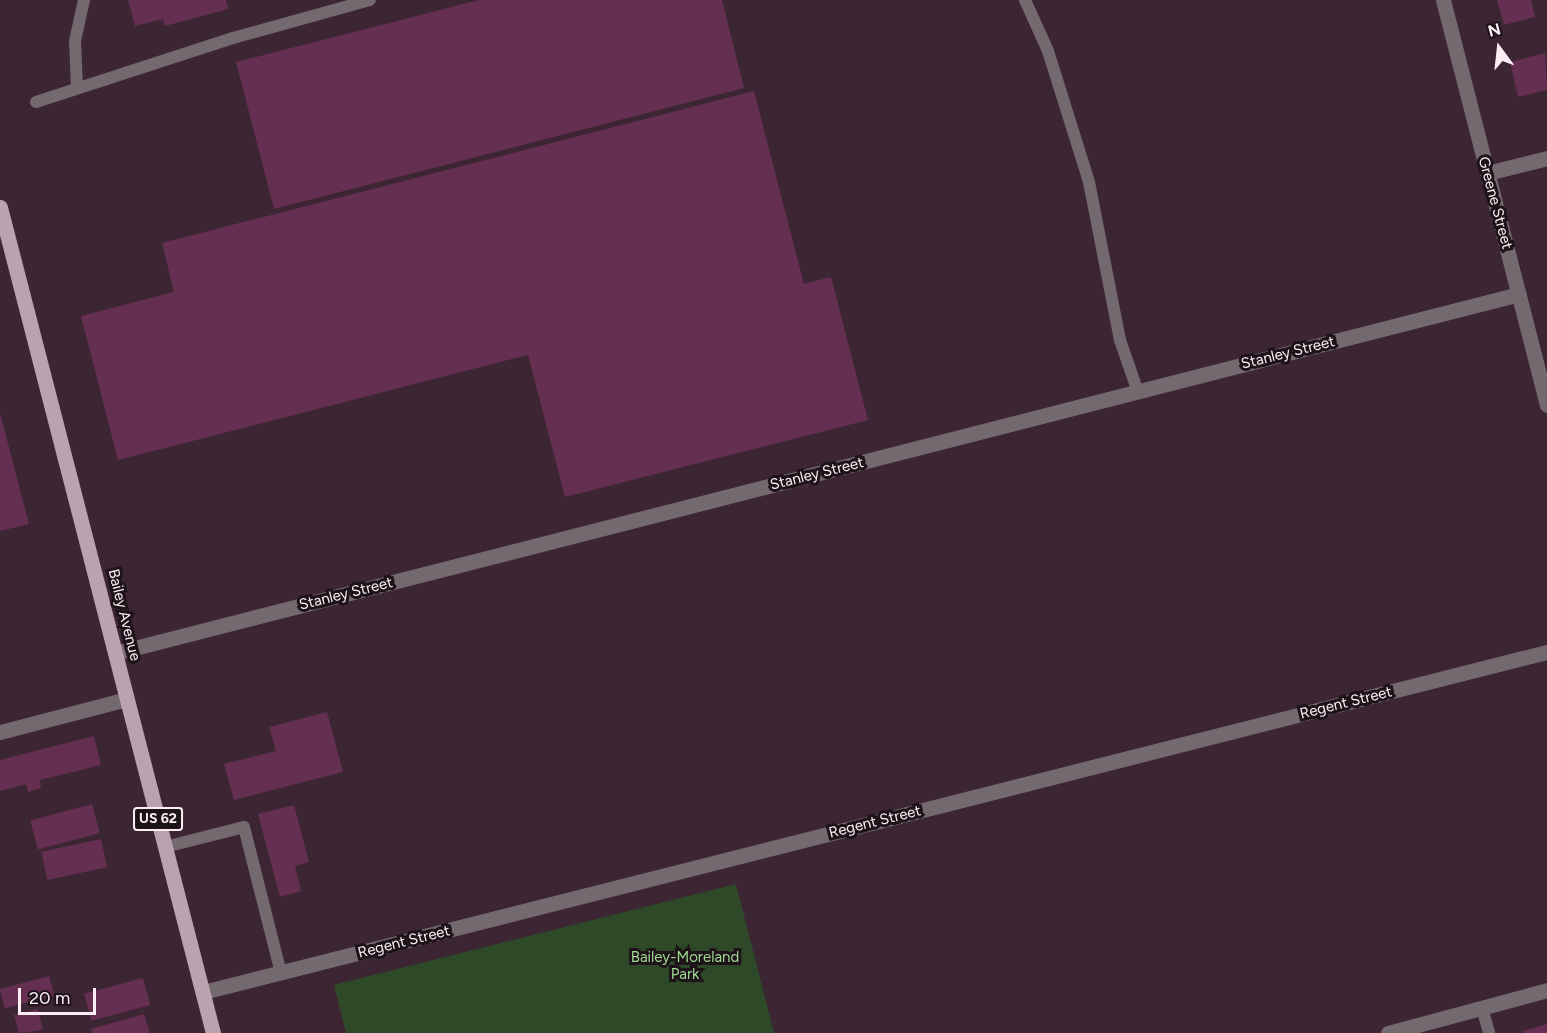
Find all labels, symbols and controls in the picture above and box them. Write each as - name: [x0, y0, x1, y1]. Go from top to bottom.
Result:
- north arrow: [1469, 18, 1529, 78]
- text: N: [1486, 19, 1503, 41]
- street label: Greene Street: [1474, 155, 1516, 251]
- street label: Stanley Street: [1239, 333, 1337, 373]
- street label: Stanley Street: [768, 454, 866, 494]
- street label: Bailey Avenue: [104, 567, 144, 663]
- street label: Stanley Street: [297, 574, 395, 614]
- street label: Regent Street: [1298, 683, 1394, 723]
- street label: Regent Street: [827, 802, 923, 842]
- road number: US 62: [132, 808, 184, 830]
- street label: Regent Street: [356, 922, 452, 962]
- park label: Bailey-Moreland Park: [631, 948, 739, 983]
- scale bar: [21, 976, 99, 1014]
- text: 20 m: [29, 987, 70, 1009]

